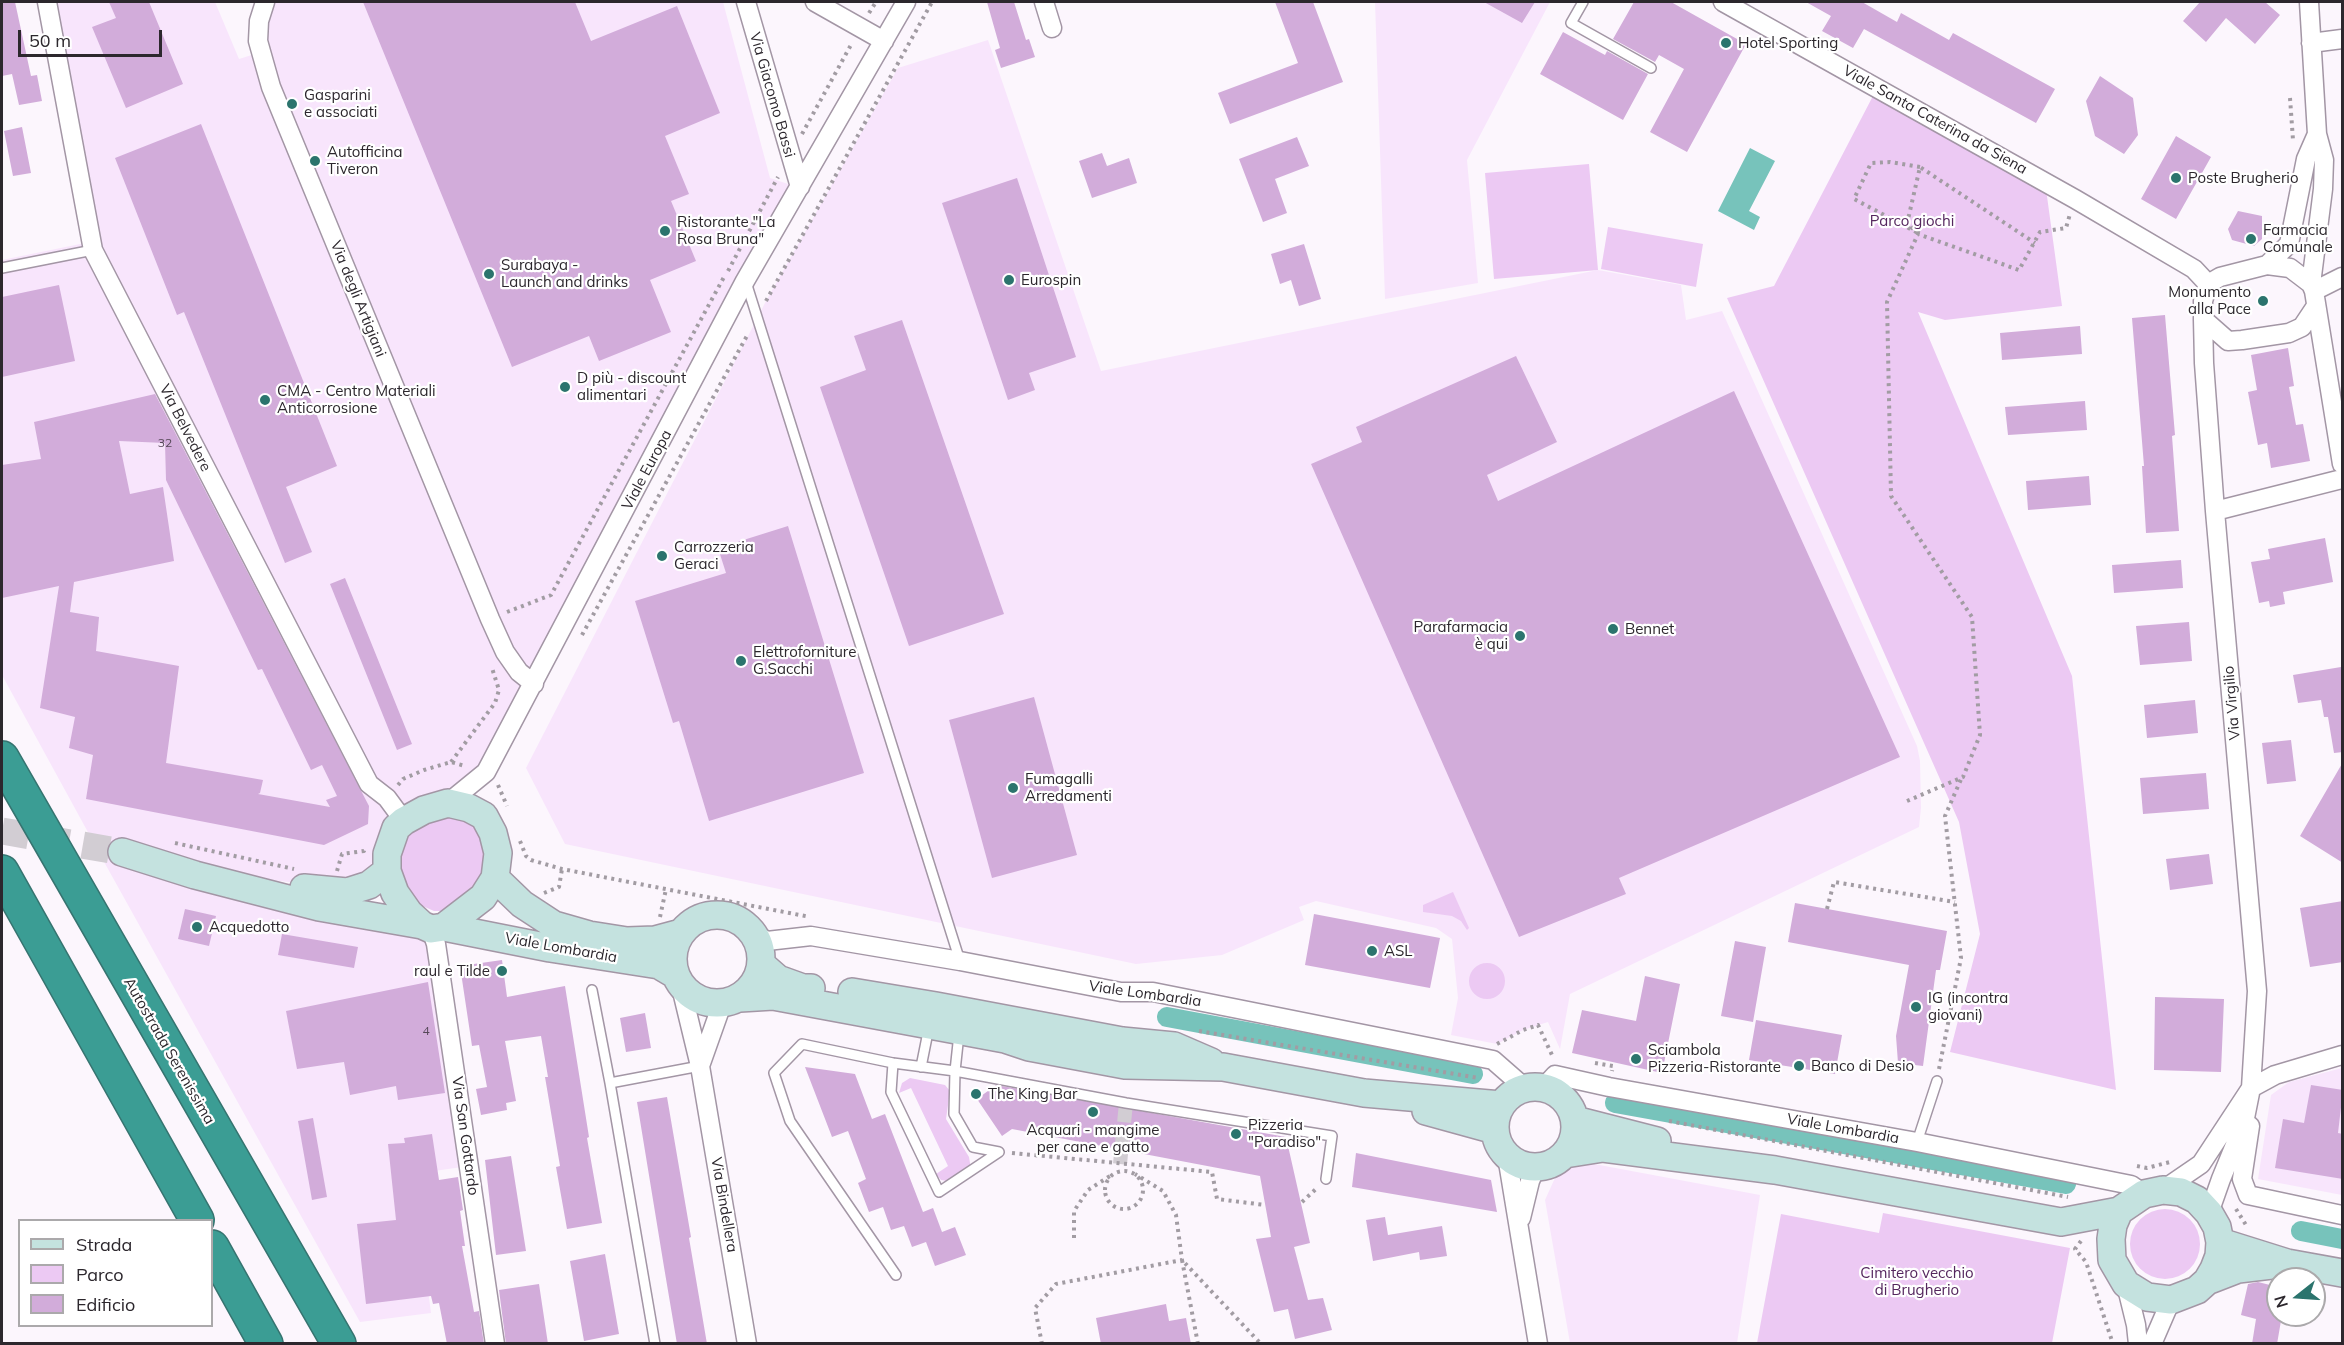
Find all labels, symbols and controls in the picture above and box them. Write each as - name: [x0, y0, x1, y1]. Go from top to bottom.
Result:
- scale bar: [21, 18, 165, 56]
- text: 50 m: [29, 29, 71, 52]
- street label: Via Giacomo Bassi: [745, 30, 799, 160]
- place label: Hotel Sporting: [1738, 34, 1838, 52]
- marker: Hotel Sporting: [1719, 36, 1733, 50]
- street label: Viale Santa Caterina da Siena: [1840, 62, 2030, 178]
- place label: Gasparini e associati: [304, 86, 377, 121]
- marker: Gasparini e associati: [285, 97, 299, 111]
- place label: Autofficina Tiveron: [327, 143, 403, 178]
- marker: Autofficina Tiveron: [308, 154, 322, 168]
- place label: Poste Brugherio: [2188, 169, 2298, 187]
- marker: Poste Brugherio: [2169, 171, 2183, 185]
- park label: Parco giochi: [1870, 212, 1954, 230]
- place label: Ristorante "La Rosa Bruna": [677, 213, 776, 248]
- place label: Farmacia Comunale: [2263, 221, 2333, 256]
- marker: Ristorante "La Rosa Bruna": [658, 224, 672, 238]
- marker: Farmacia Comunale: [2244, 232, 2258, 246]
- street label: Via degli Artigiani: [326, 238, 390, 360]
- place label: Surabaya - Launch and drinks: [501, 256, 628, 291]
- marker: Surabaya - Launch and drinks: [482, 267, 496, 281]
- place label: Eurospin: [1021, 271, 1081, 289]
- marker: Eurospin: [1002, 273, 1016, 287]
- place label: Monumento alla Pace: [2168, 283, 2251, 318]
- marker: Monumento alla Pace: [2256, 294, 2270, 308]
- place label: D più - discount alimentari: [577, 369, 686, 404]
- marker: D più - discount alimentari: [558, 380, 572, 394]
- street label: Via Belvedere: [155, 381, 215, 475]
- place label: CMA - Centro Materiali Anticorrosione: [277, 382, 436, 417]
- marker: CMA - Centro Materiali Anticorrosione: [258, 393, 272, 407]
- street label: Viale Europa: [618, 427, 676, 513]
- house number: 32: [158, 436, 172, 450]
- place label: Carrozzeria Geraci: [674, 538, 754, 573]
- marker: Carrozzeria Geraci: [655, 549, 669, 563]
- place label: Parafarmacia è qui: [1414, 618, 1508, 653]
- place label: Bennet: [1625, 620, 1674, 638]
- marker: Bennet: [1606, 622, 1620, 636]
- marker: Parafarmacia è qui: [1513, 629, 1527, 643]
- place label: Elettroforniture G.Sacchi: [753, 643, 856, 678]
- marker: Elettroforniture G.Sacchi: [734, 654, 748, 668]
- street label: Via Virgilio: [2220, 665, 2244, 741]
- place label: Fumagalli Arredamenti: [1025, 770, 1112, 805]
- marker: Fumagalli Arredamenti: [1006, 781, 1020, 795]
- place label: Acquedotto: [209, 918, 289, 936]
- marker: Acquedotto: [190, 920, 204, 934]
- street label: Viale Lombardia: [504, 929, 618, 967]
- place label: ASL: [1384, 942, 1412, 960]
- marker: ASL: [1365, 944, 1379, 958]
- place label: raul e Tilde: [414, 962, 490, 980]
- marker: raul e Tilde: [495, 964, 509, 978]
- street label: Autostrada Serenissima: [120, 974, 218, 1128]
- street label: Viale Lombardia: [1088, 977, 1202, 1011]
- place label: IG (incontra giovani): [1928, 989, 2008, 1024]
- marker: IG (incontra giovani): [1909, 1000, 1923, 1014]
- house number: 4: [422, 1024, 430, 1038]
- place label: Sciambola Pizzeria-Ristorante: [1648, 1041, 1781, 1076]
- marker: Sciambola Pizzeria-Ristorante: [1629, 1052, 1643, 1066]
- place label: Banco di Desio: [1811, 1057, 1914, 1075]
- marker: Banco di Desio: [1792, 1059, 1806, 1073]
- street label: Via San Gottardo: [448, 1075, 482, 1197]
- place label: The King Bar: [988, 1085, 1077, 1103]
- marker: The King Bar: [969, 1087, 983, 1101]
- marker: Acquari - mangime per cane e gatto: [1086, 1105, 1100, 1119]
- street label: Viale Lombardia: [1786, 1110, 1900, 1148]
- place label: Pizzeria "Paradiso": [1248, 1116, 1321, 1151]
- place label: Acquari - mangime per cane e gatto: [1026, 1121, 1160, 1156]
- marker: Pizzeria "Paradiso": [1229, 1127, 1243, 1141]
- street label: Via Bindellera: [707, 1156, 741, 1254]
- legend: [18, 1219, 213, 1327]
- text: Strada: [76, 1233, 132, 1256]
- text: Parco: [76, 1263, 124, 1286]
- park label: Cimitero vecchio di Brugherio: [1860, 1264, 1974, 1299]
- north arrow: [2266, 1267, 2326, 1327]
- text: Edificio: [76, 1293, 135, 1316]
- text: N: [2269, 1293, 2292, 1310]

